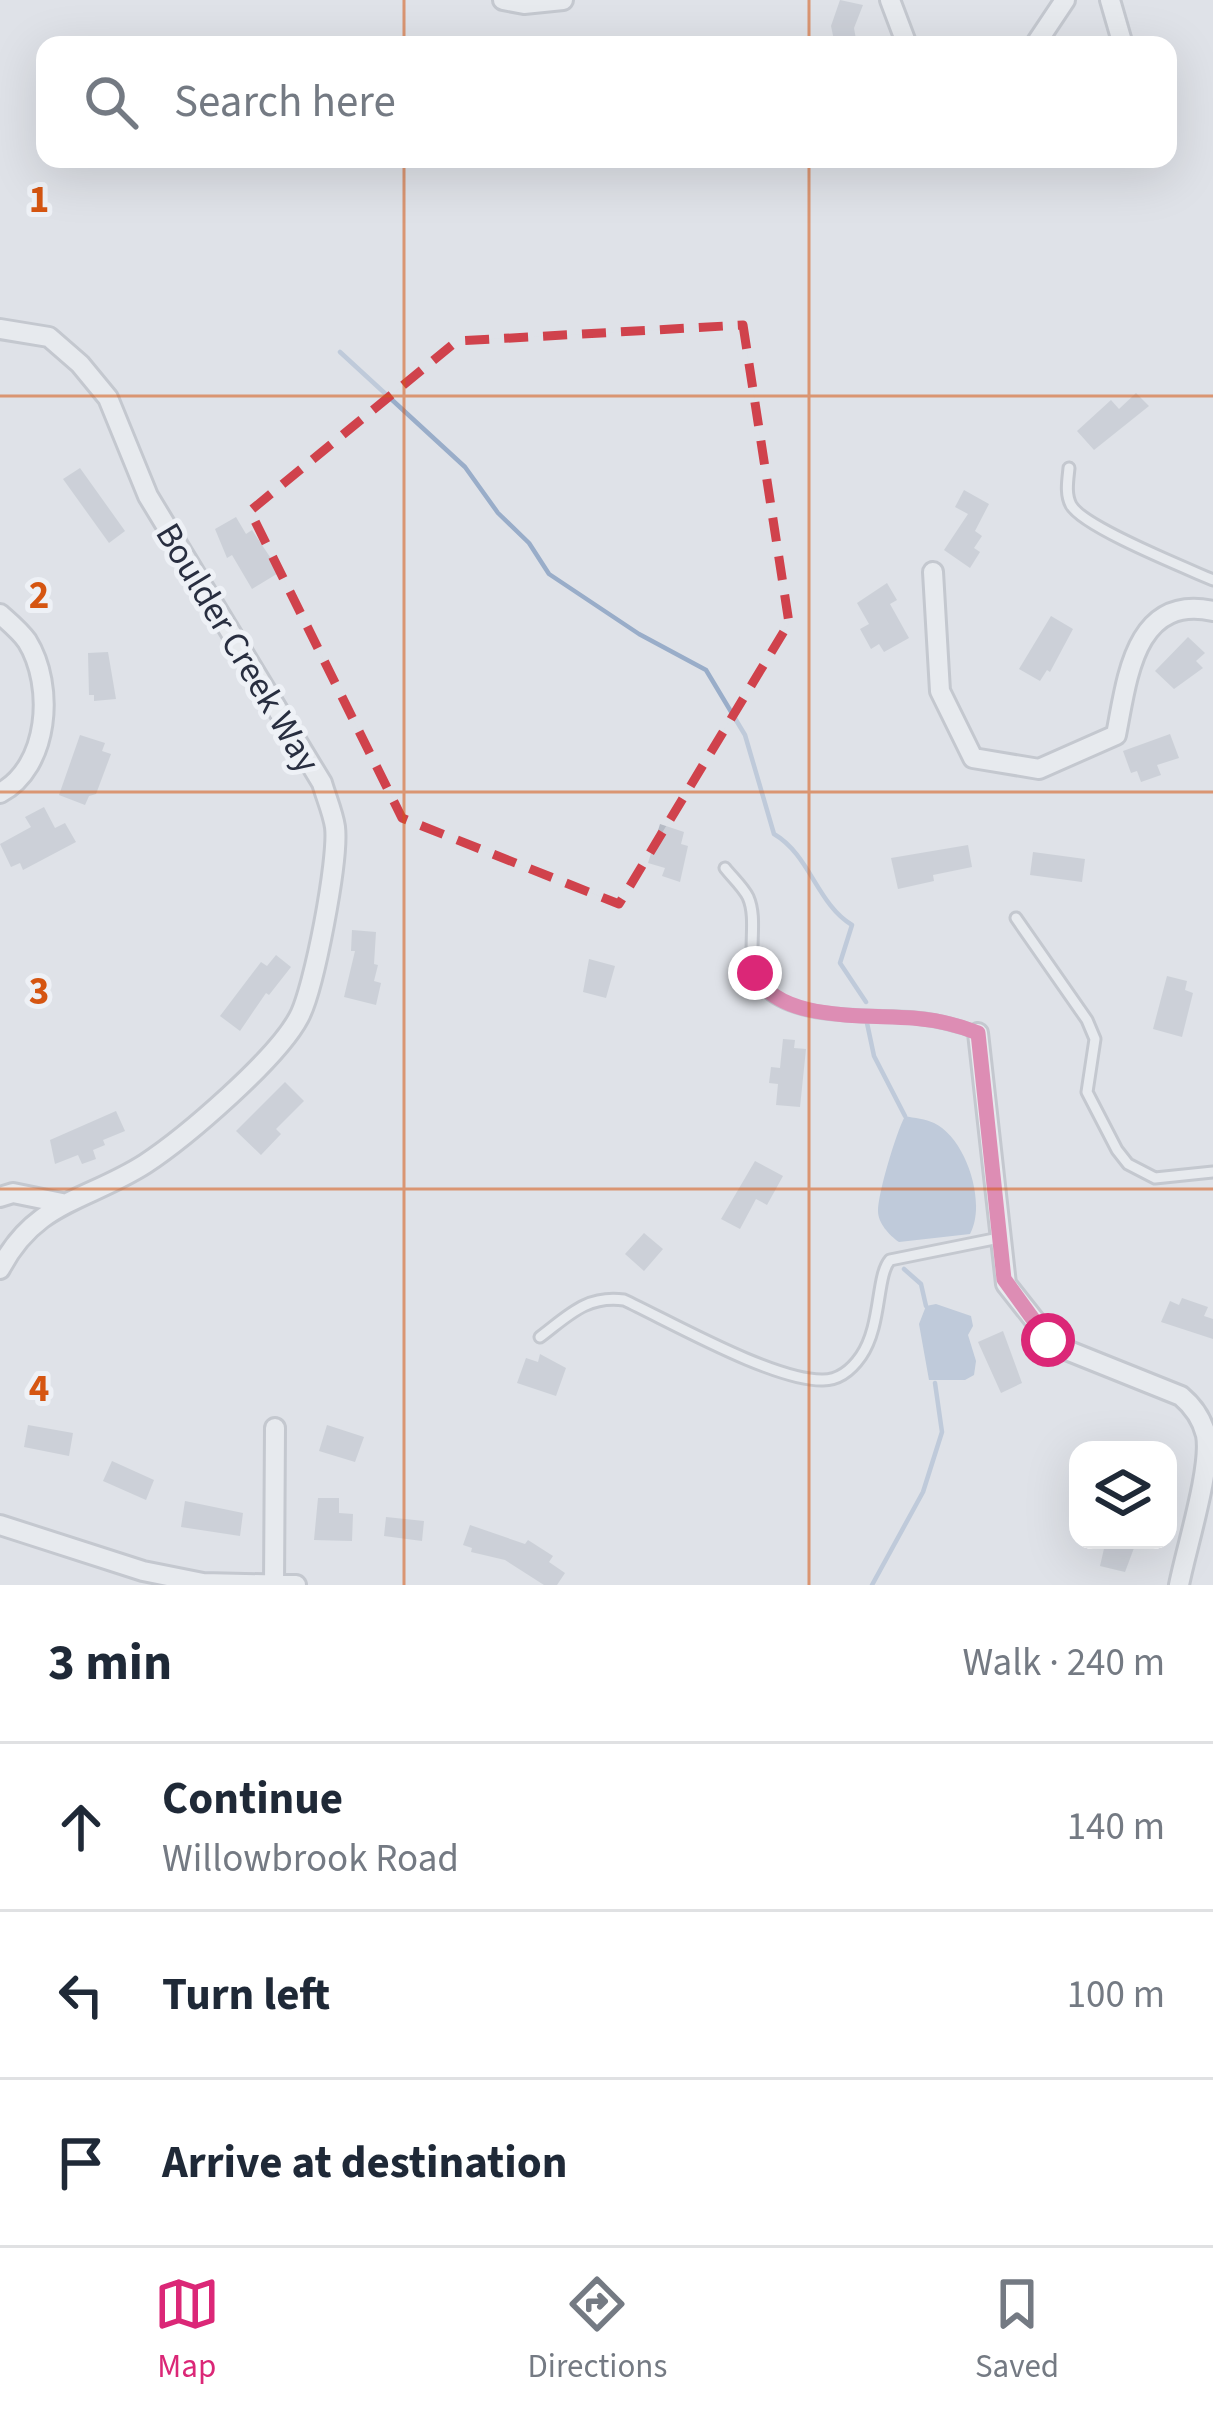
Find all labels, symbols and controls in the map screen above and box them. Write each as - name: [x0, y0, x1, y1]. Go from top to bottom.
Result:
- search box: [36, 36, 1177, 168]
- icon: search: [78, 69, 144, 135]
- text: Search here: [174, 70, 396, 134]
- text: 1: [29, 172, 49, 228]
- street label: Boulder Creek Way: [143, 513, 333, 782]
- text: 2: [29, 568, 49, 624]
- route end: [728, 946, 782, 1000]
- text: 3: [29, 964, 49, 1020]
- route start: [1021, 1313, 1075, 1367]
- text: 4: [29, 1361, 49, 1417]
- map controls: [1069, 1441, 1177, 1549]
- button: layers: [1069, 1441, 1177, 1549]
- text: 3 min: [48, 1627, 172, 1699]
- text: Walk · 240 m: [962, 1635, 1165, 1691]
- text: Continue: [162, 1767, 343, 1831]
- icon: ahead: [48, 1794, 114, 1860]
- text: 140 m: [1067, 1799, 1165, 1855]
- text: Willowbrook Road: [162, 1831, 459, 1887]
- icon: left: [48, 1962, 114, 2028]
- text: Turn left: [162, 1963, 330, 2027]
- text: 100 m: [1067, 1967, 1165, 2023]
- icon: arrive: [48, 2130, 114, 2196]
- text: Arrive at destination: [162, 2131, 567, 2195]
- tab: Map: [154, 2271, 220, 2390]
- tab: Directions: [528, 2271, 667, 2390]
- tab: Saved: [975, 2271, 1059, 2390]

